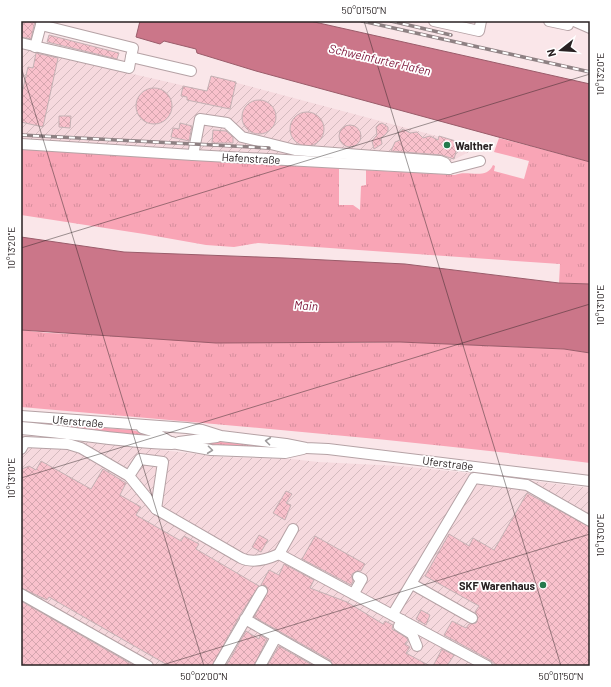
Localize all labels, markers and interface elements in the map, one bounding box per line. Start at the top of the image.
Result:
text: 50°01'50"N [342,4,386,16]
north arrow [541,30,581,70]
water label: Schweinfurter Hafen [328,40,432,78]
text: N [544,48,558,58]
text: 10°13'20"E [594,53,606,95]
place label: Walther [455,139,494,152]
marker: Walther [442,140,452,150]
street label: Hafenstraße [221,150,281,166]
text: 10°13'20"E [5,227,17,269]
text: 10°13'10"E [594,285,606,325]
water label: Main [294,297,318,313]
street label: Uferstraße [52,412,104,430]
one-way arrow [265,437,271,446]
one-way arrow [207,445,213,454]
street label: Uferstraße [422,453,474,473]
text: 10°13'10"E [5,458,17,498]
text: 10°13'00"E [594,514,606,556]
place label: SKF Warenhaus [459,579,535,592]
marker: SKF Warenhaus [538,580,548,590]
text: 50°02'00"N [180,670,228,682]
text: 50°01'50"N [539,670,583,682]

